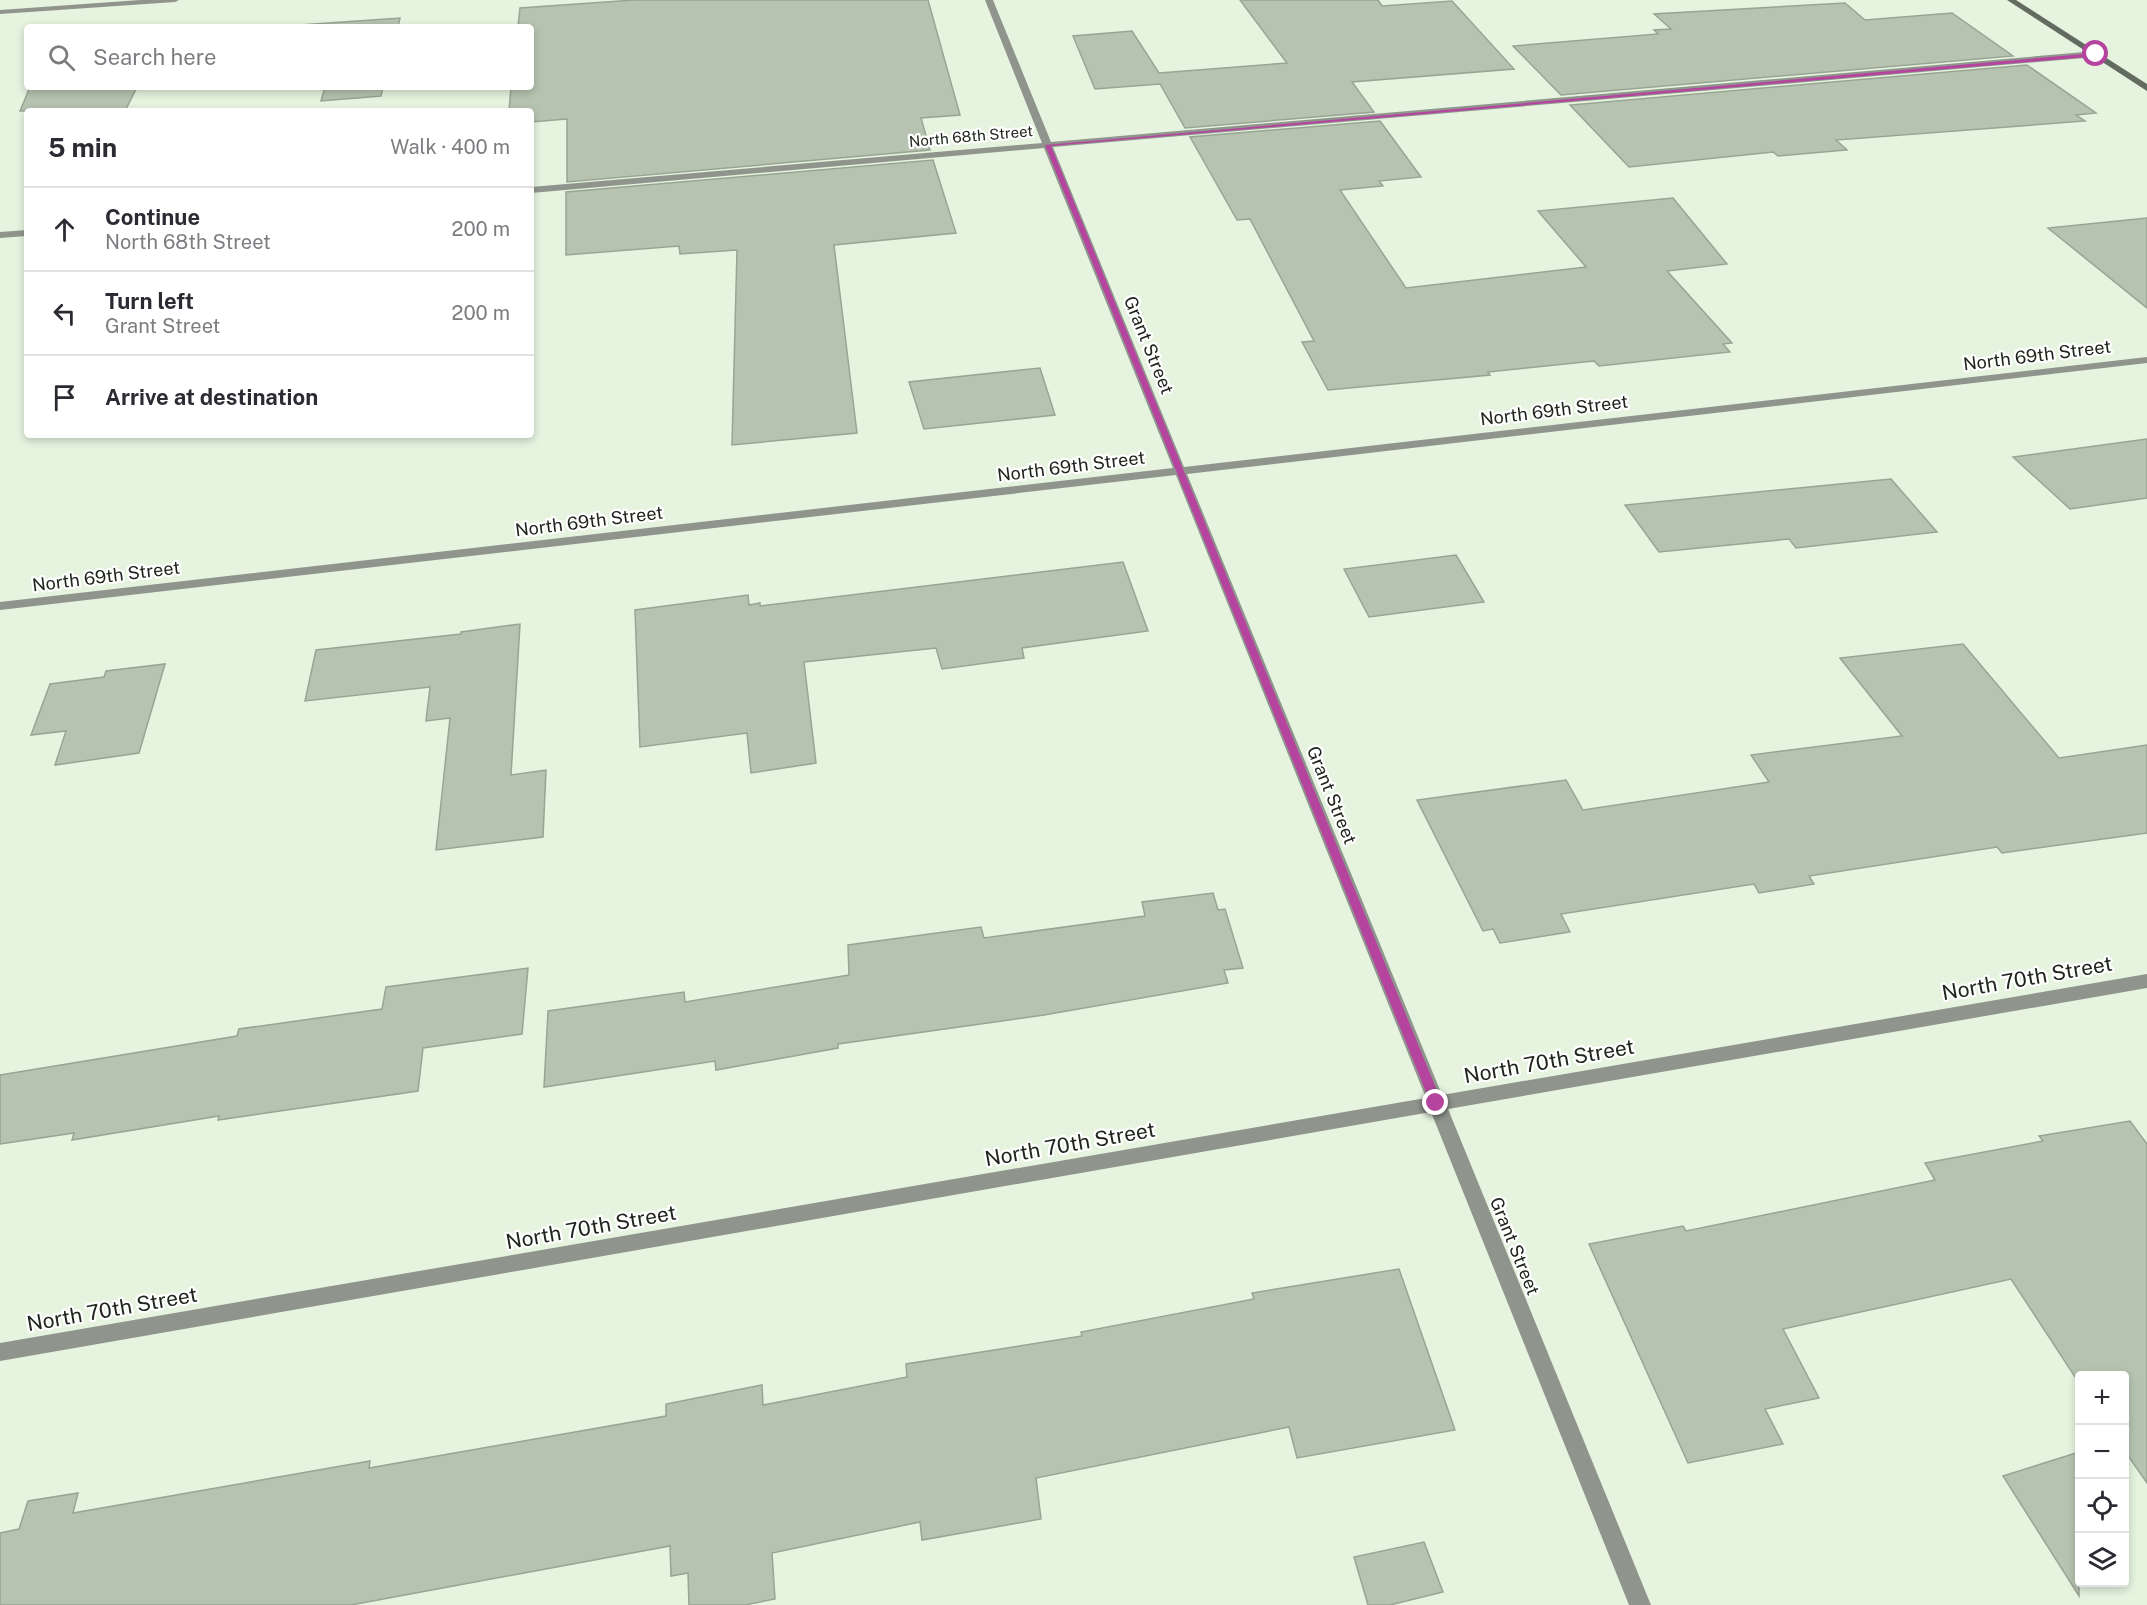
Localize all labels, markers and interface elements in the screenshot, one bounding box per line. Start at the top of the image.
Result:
search box [24,24,534,90]
route start [2082,40,2108,66]
icon: search [45,41,78,74]
text: Search here [93,44,217,70]
street label: North 68th Street [908,122,1034,150]
text: 5 min [48,132,117,163]
text: Walk · 400 m [390,135,510,159]
text: Continue [105,204,200,230]
icon: ahead [48,213,81,246]
text: 200 m [452,217,510,241]
text: North 68th Street [105,230,271,254]
text: Turn left [105,288,194,314]
street label: Grant Street [1120,293,1178,397]
icon: left [48,297,81,330]
text: 200 m [452,301,510,325]
text: Grant Street [105,314,220,338]
street label: North 69th Street [1962,336,2112,374]
icon: arrive [48,381,81,414]
text: Arrive at destination [105,384,318,410]
street label: North 69th Street [1479,391,1629,429]
street label: North 69th Street [996,447,1146,485]
street label: North 69th Street [514,502,664,540]
street label: North 69th Street [31,557,181,595]
street label: Grant Street [1303,743,1361,847]
street label: North 70th Street [1940,951,2114,1005]
street label: North 70th Street [1462,1034,1636,1088]
route end [1422,1089,1448,1115]
street label: North 70th Street [983,1117,1157,1171]
street label: Grant Street [1486,1194,1544,1298]
street label: North 70th Street [504,1200,678,1254]
street label: North 70th Street [25,1282,199,1336]
map controls [2075,1371,2129,1587]
button: + [2075,1371,2129,1425]
button: − [2075,1425,2129,1479]
button: locate [2075,1479,2129,1533]
button: layers [2075,1533,2129,1587]

